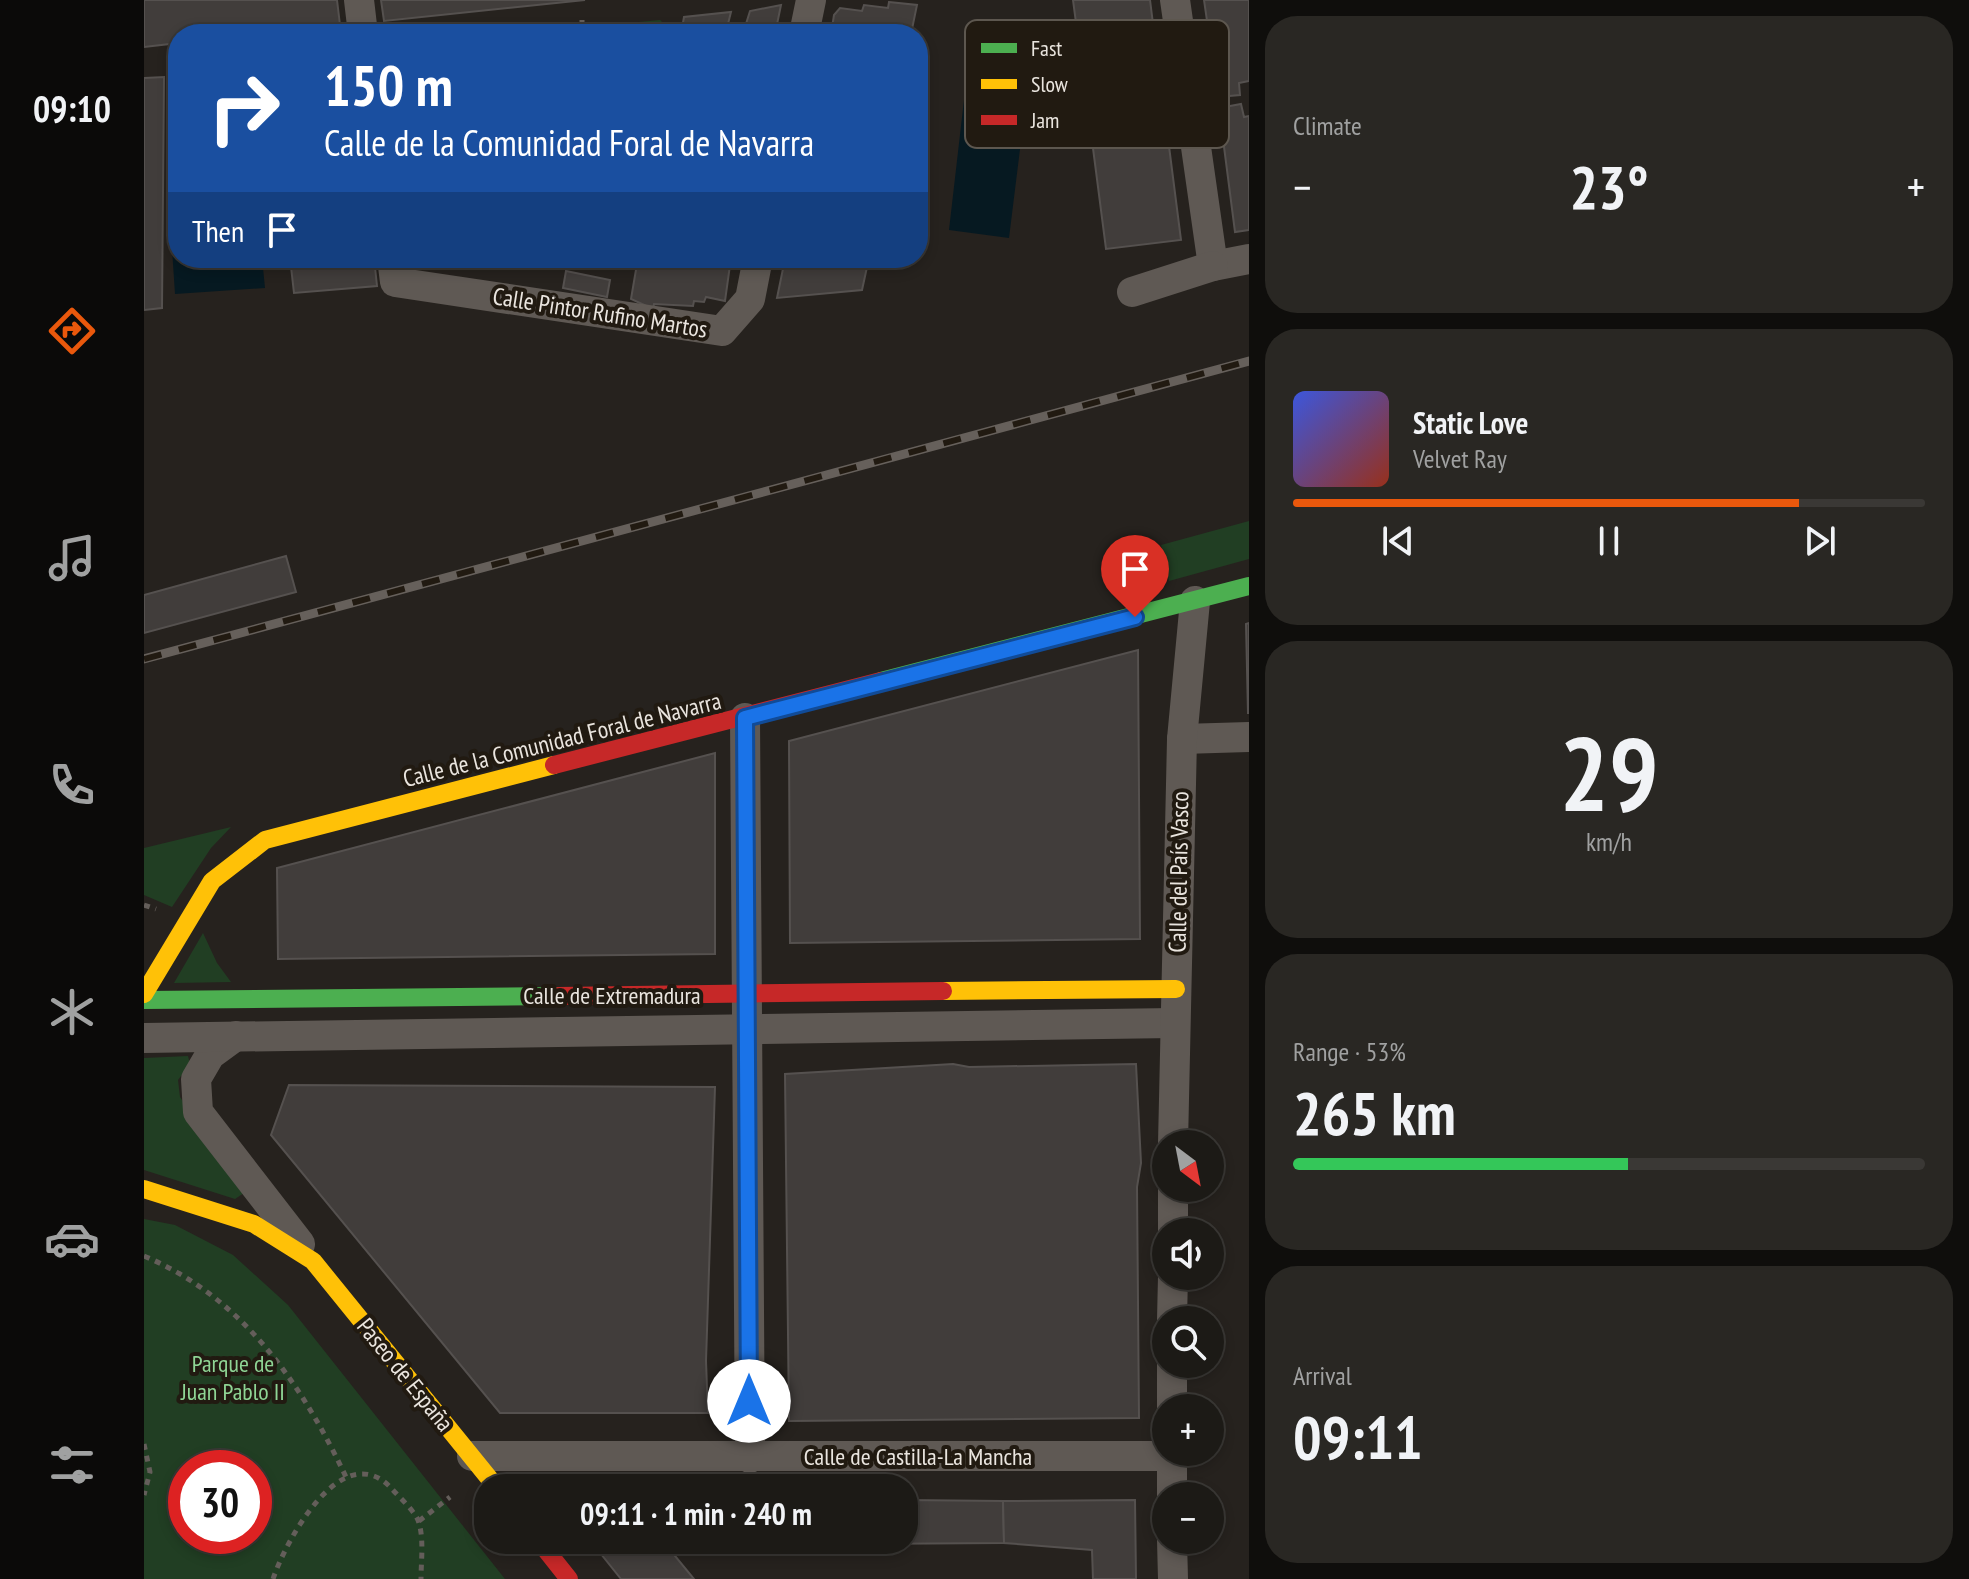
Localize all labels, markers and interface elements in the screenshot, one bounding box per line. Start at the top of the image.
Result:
legend [965,20,1229,148]
text: Fast [1031,34,1062,62]
text: 150 m [324,49,453,121]
icon: right [192,56,296,160]
text: Slow [1031,70,1068,98]
text: 09:10 [33,85,111,132]
text: Jam [1030,106,1059,134]
text: Climate [1293,109,1362,142]
text: Calle de la Comunidad Foral de Navarra [324,119,814,166]
text: 23° [1569,148,1649,226]
text: − [1293,158,1311,215]
text: + [1907,158,1925,215]
icon: arrive [260,208,304,252]
text: Then [192,211,244,250]
street label: Calle Pintor Rufino Martos [491,280,710,345]
icon: directions [44,303,100,359]
text: Static Love [1413,403,1528,442]
text: Velvet Ray [1413,442,1507,475]
icon: previous [1376,519,1420,563]
icon: pause [1587,519,1631,563]
icon: next [1798,519,1842,563]
icon: music [44,530,100,586]
pin [1101,535,1169,617]
icon: arrive [1113,547,1157,591]
street label: Calle de la Comunidad Foral de Navarra [400,685,724,794]
text: 29 [1559,705,1659,840]
icon: phone [44,757,100,813]
street label: Calle del País Vasco [1162,791,1195,953]
text: km/h [1586,825,1632,858]
street label: Calle de Extremadura [523,980,701,1011]
icon: climate [44,984,100,1040]
text: Range · 53% [1293,1035,1406,1068]
text: 265 km [1293,1074,1456,1152]
north arrow [1152,1130,1224,1202]
map controls [1152,1130,1224,1554]
icon: car [44,1211,100,1267]
button: sound [1152,1218,1224,1290]
button: search [1152,1306,1224,1378]
street label: Paseo de España [350,1312,461,1438]
park label: Parque de Juan Pablo II [180,1348,285,1407]
position arrow [707,1359,791,1443]
text: Arrival [1293,1359,1352,1392]
button: + [1152,1394,1224,1466]
text: 09:11 [1293,1398,1423,1476]
icon: filters [44,1437,100,1493]
street label: Calle de Castilla-La Mancha [804,1441,1032,1472]
speed limit sign: 30 [168,1450,272,1554]
button: − [1152,1482,1224,1554]
text: 09:11 · 1 min · 240 m [580,1494,812,1533]

